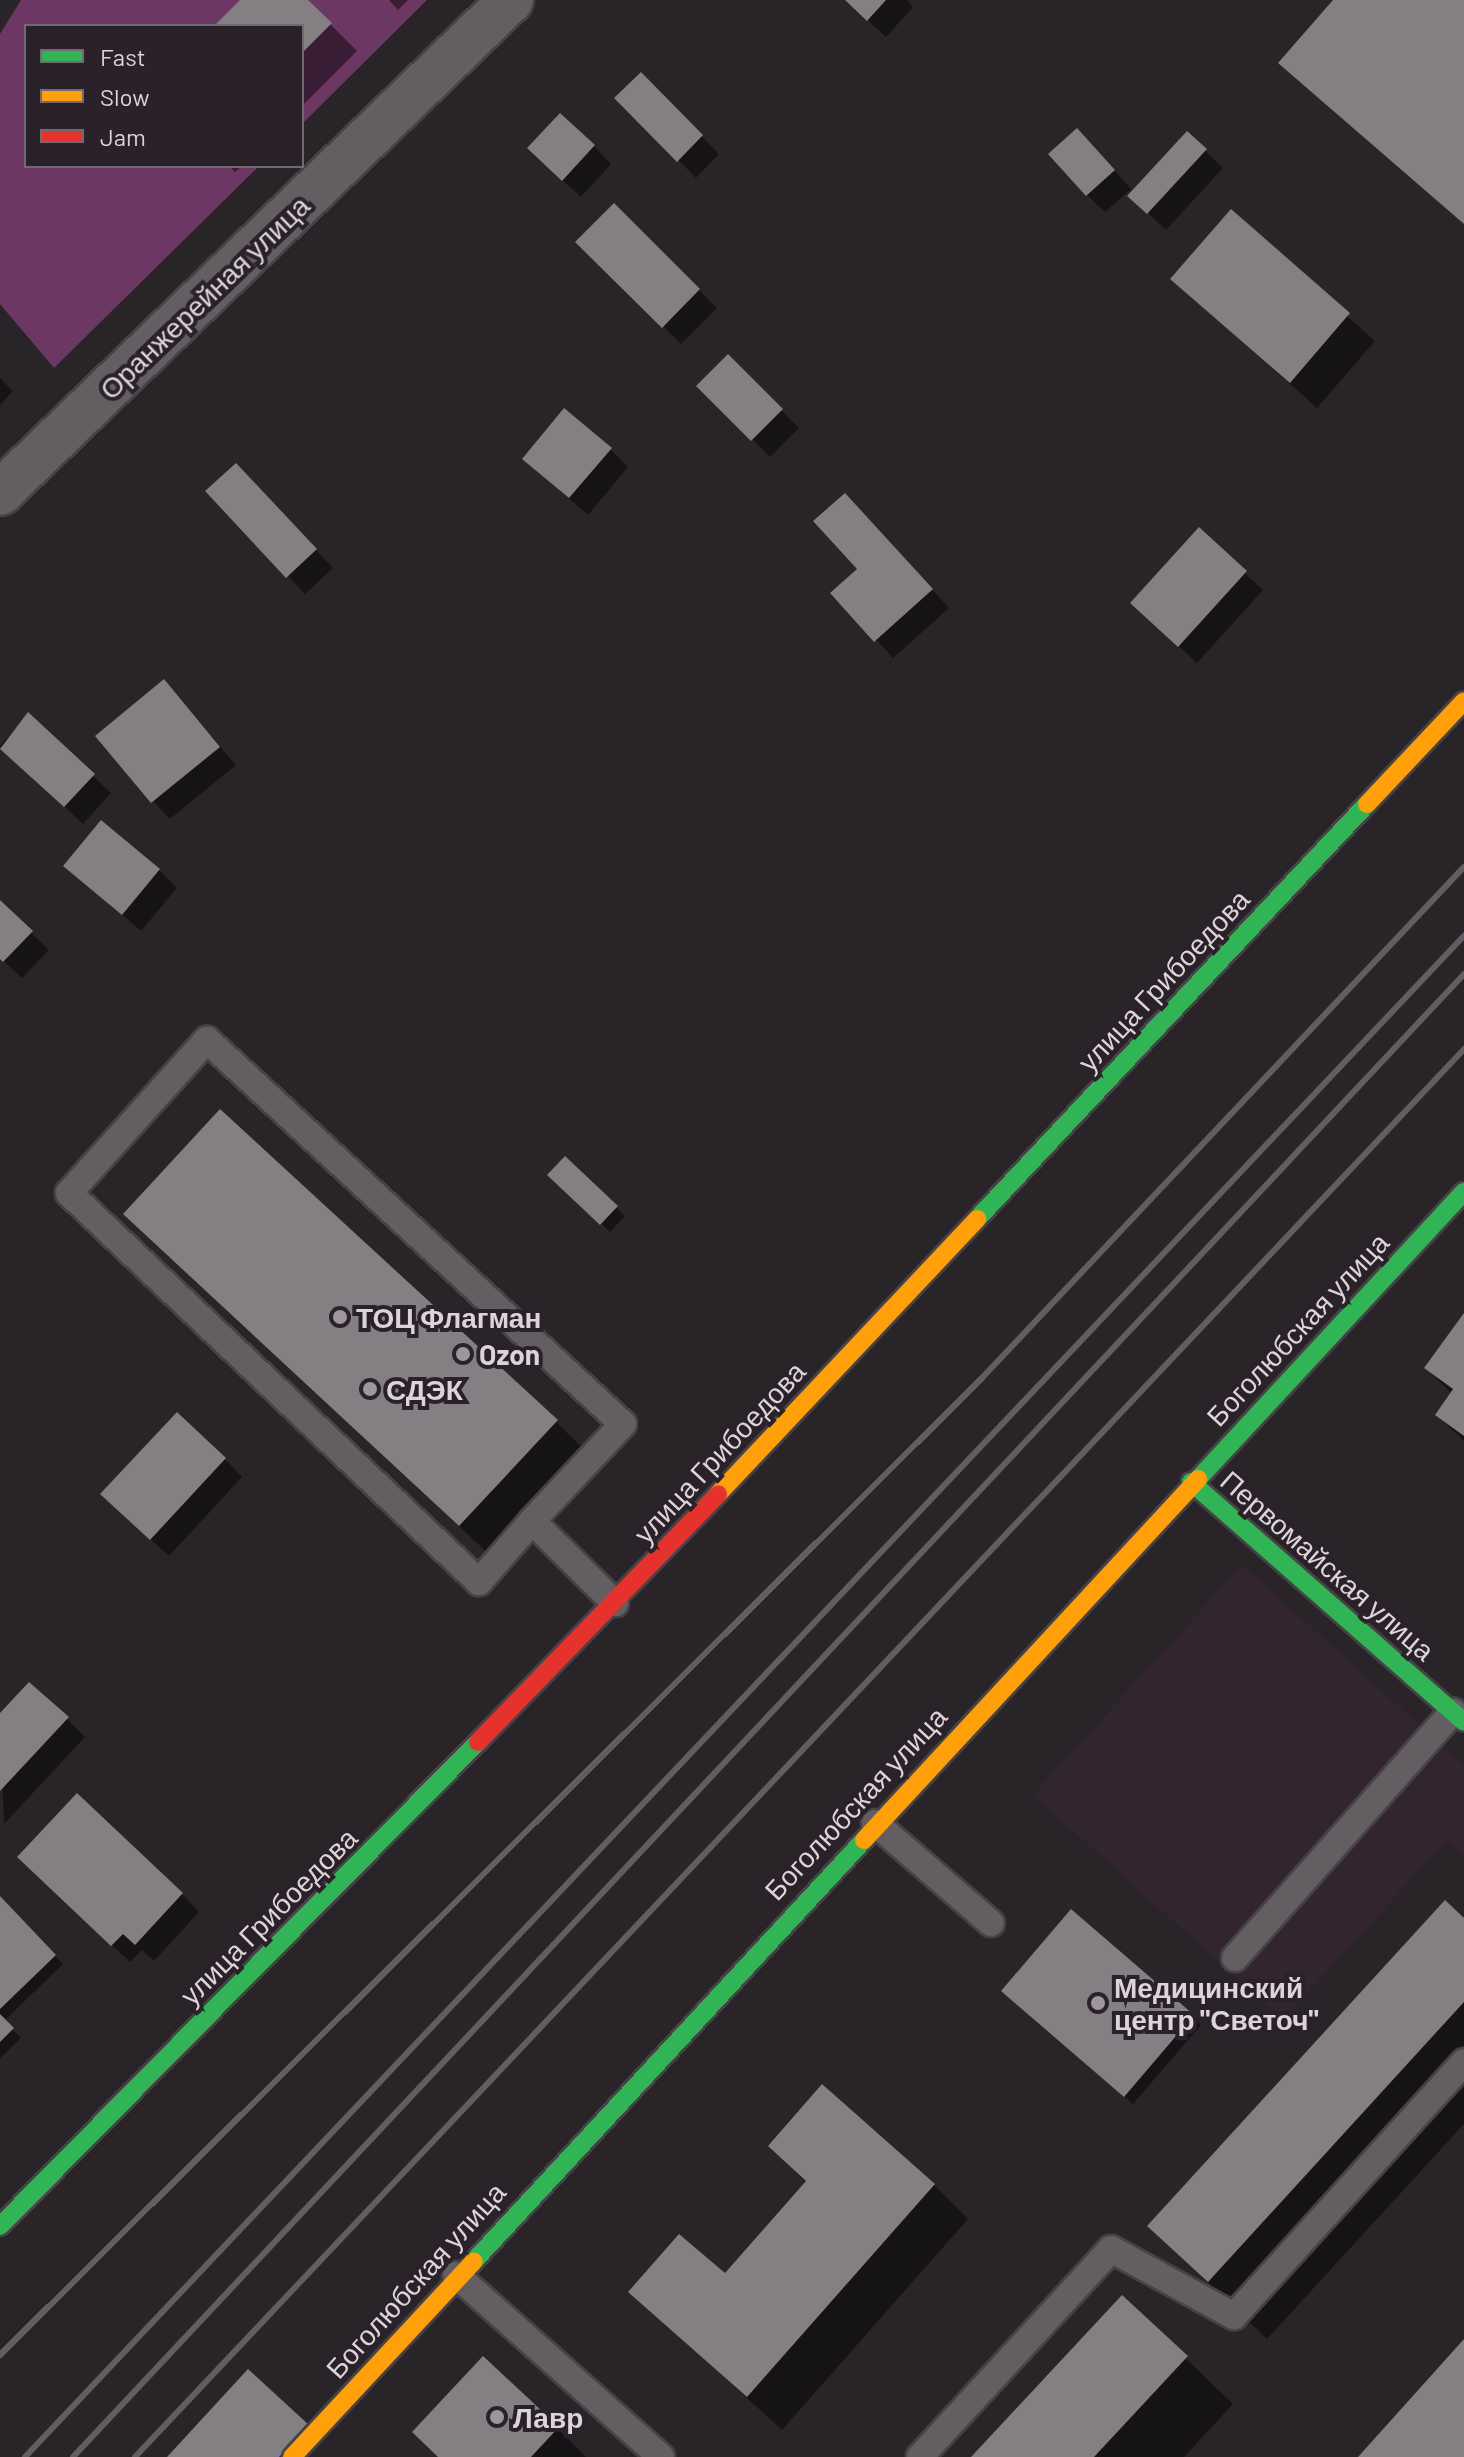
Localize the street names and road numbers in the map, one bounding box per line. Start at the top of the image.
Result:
street label: Оранжерейная улица [92,188,316,406]
street label: улица Грибоедова [1070,882,1256,1078]
street label: Боголюбская улица [1199,1225,1395,1433]
street label: улица Грибоедова [626,1354,812,1550]
street label: Первомайская улица [1214,1463,1442,1667]
street label: Боголюбская улица [757,1699,953,1907]
street label: улица Грибоедова [173,1821,363,2011]
street label: Боголюбская улица [318,2175,512,2385]

